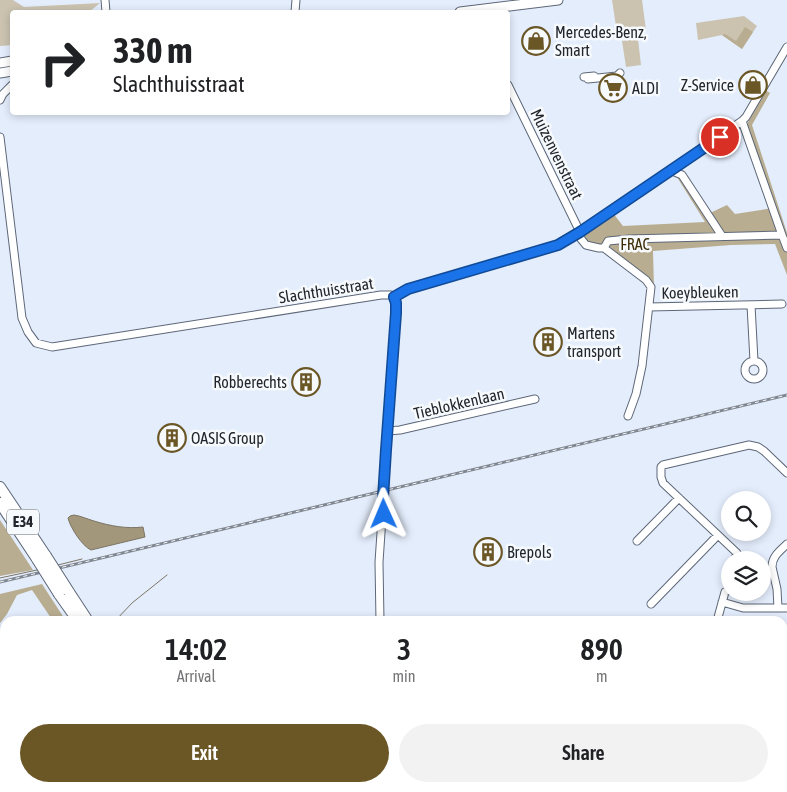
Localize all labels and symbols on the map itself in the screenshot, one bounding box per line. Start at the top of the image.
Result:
place label: Mercedes-Benz, Smart [555,23,647,59]
shop icon: Mercedes-Benz, Smart [521,26,551,56]
shop icon: Z-Service [738,70,768,100]
supermarket icon: ALDI [598,73,628,103]
place label: Z-Service [681,76,734,94]
place label: ALDI [632,79,659,97]
street label: Muizenvenstraat [527,106,587,202]
pin [699,116,741,158]
park label: FRAC [620,235,650,253]
street label: Slachthuisstraat [277,274,375,306]
street label: Koeybleuken [661,282,739,303]
place label: Martens transport [567,324,622,361]
building icon: Martens transport [533,327,563,357]
building icon: Robberechts [291,367,321,397]
place label: Robberechts [213,373,287,391]
street label: Tieblokkenlaan [412,384,506,422]
building icon: OASIS Group [157,423,187,453]
place label: OASIS Group [191,429,264,448]
position arrow [357,487,409,539]
road number: E34 [7,510,39,534]
building icon: Brepols [473,537,503,567]
place label: Brepols [507,543,552,562]

